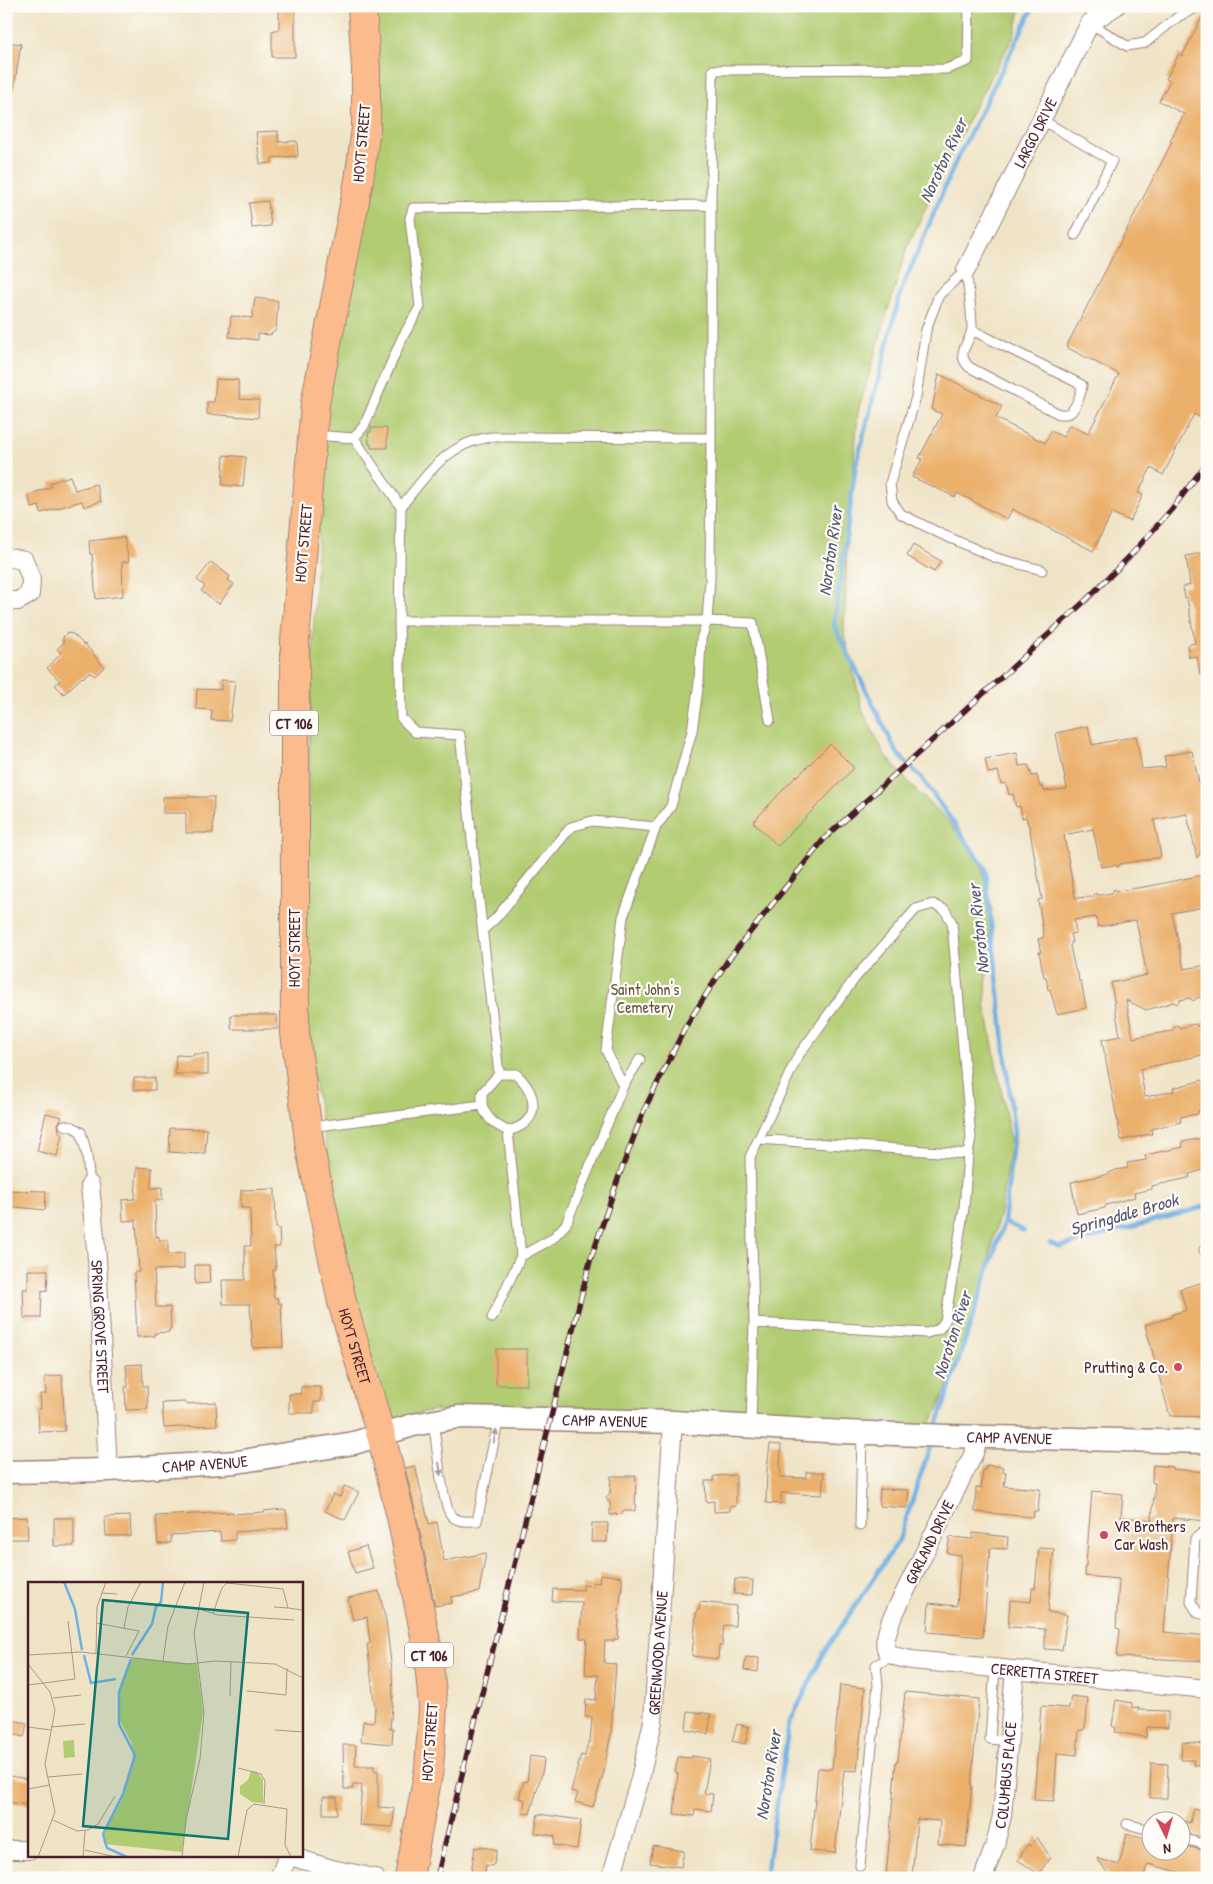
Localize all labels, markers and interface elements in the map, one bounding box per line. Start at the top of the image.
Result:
street label: LARGO DRIVE [1008,93,1062,171]
street label: HOYT STREET [347,103,375,183]
water label: Noroton River [913,112,974,206]
street label: HOYT STREET [289,503,317,583]
water label: Noroton River [811,503,849,597]
road number: CT 106 [270,710,318,736]
water label: Noroton River [961,881,995,975]
street label: HOYT STREET [283,908,305,987]
park label: Saint John's Cemetery [611,978,679,1018]
water label: Springdale Brook [1067,1186,1182,1241]
street label: SPRING GROVE STREET [86,1259,115,1394]
water label: Noroton River [926,1286,978,1382]
street label: HOYT STREET [333,1305,377,1387]
place label: Prutting & Co. [1084,1356,1168,1378]
marker: Prutting & Co. [1172,1361,1184,1373]
street label: CAMP AVENUE [562,1408,648,1432]
street label: CAMP AVENUE [966,1425,1053,1449]
one-way arrow [491,1428,499,1443]
street label: CAMP AVENUE [161,1449,249,1478]
one-way arrow [436,1462,444,1478]
street label: GARLAND DRIVE [899,1496,959,1588]
place label: VR Brothers Car Wash [1114,1515,1186,1555]
marker: VR Brothers Car Wash [1098,1529,1110,1541]
inset map [28,1582,302,1856]
street label: GREENWOOD AVENUE [642,1590,673,1716]
road number: CT 106 [405,1642,453,1668]
street label: CERRETTA STREET [990,1657,1100,1689]
street label: HOYT STREET [415,1702,443,1782]
street label: COLUMBUS PLACE [988,1721,1021,1831]
water label: Noroton River [749,1726,788,1822]
north arrow [1140,1812,1190,1862]
text: N [1162,1840,1172,1859]

